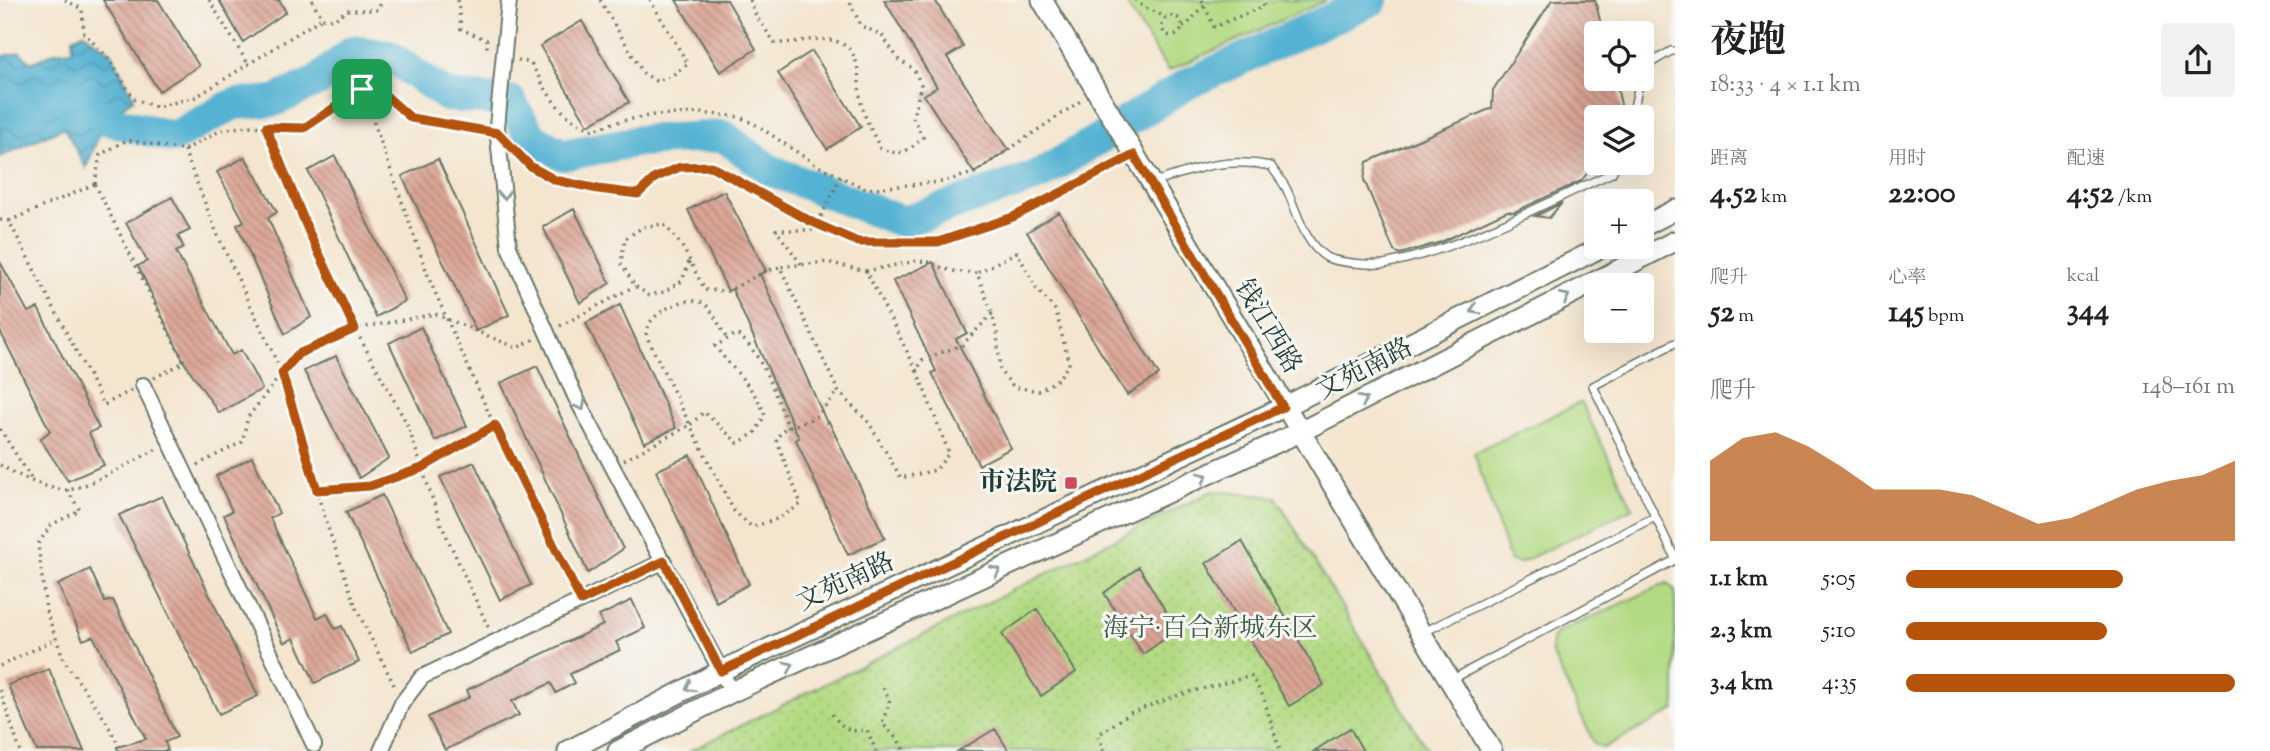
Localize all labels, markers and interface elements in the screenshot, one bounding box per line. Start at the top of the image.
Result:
text: 夜跑 [1710,16,1786,70]
map controls [1584,21,1654,343]
button: locate [1584,21,1654,91]
button: share [2161,23,2235,97]
pin [332,59,392,119]
text: 18:33 · 4 × 1.1 km [1710,69,1861,102]
icon: arrive [343,70,381,108]
button: layers [1584,105,1654,175]
text: 距离 [1710,146,1748,173]
text: 用时 [1888,146,1926,173]
text: 配速 [2067,146,2105,173]
text: 4.52 [1710,173,1757,216]
text: 22:00 [1888,173,1956,216]
text: 4:52 [2067,173,2114,216]
text: km [1757,184,1787,211]
text: /km [2114,184,2152,211]
one-way arrow [496,189,511,200]
button: + [1584,189,1654,259]
text: kcal [2067,263,2099,290]
text: 爬升 [1710,265,1748,292]
text: 心率 [1888,265,1926,292]
street label: 钱江西路 [1224,273,1310,381]
button: − [1584,273,1654,343]
text: 344 [2067,290,2109,333]
one-way arrow [1558,291,1571,305]
text: 52 [1710,292,1734,335]
text: 145 [1888,292,1924,335]
one-way arrow [1470,302,1483,316]
text: m [1734,303,1754,330]
text: bpm [1924,303,1964,330]
street label: 文苑南路 [1310,330,1420,410]
text: 148–161 m [2142,371,2235,404]
text: 爬升 [1710,375,1756,408]
one-way arrow [1356,395,1368,409]
one-way arrow [573,399,586,411]
place label: 市法院 [979,465,1057,502]
one-way arrow [1196,471,1208,485]
marker: 市法院 [1063,475,1079,491]
street label: 文苑南路 [791,544,901,622]
text: 1.1 km [1710,563,1768,596]
text: 5:05 [1822,563,1856,596]
one-way arrow [989,565,1001,579]
park label: 海宁·百合新城东区 [1103,611,1317,648]
text: 2.3 km [1710,615,1772,648]
text: 5:10 [1822,615,1856,648]
one-way arrow [782,660,794,674]
text: 3.4 km [1710,667,1773,700]
text: 4:35 [1822,667,1857,700]
one-way arrow [685,679,697,692]

